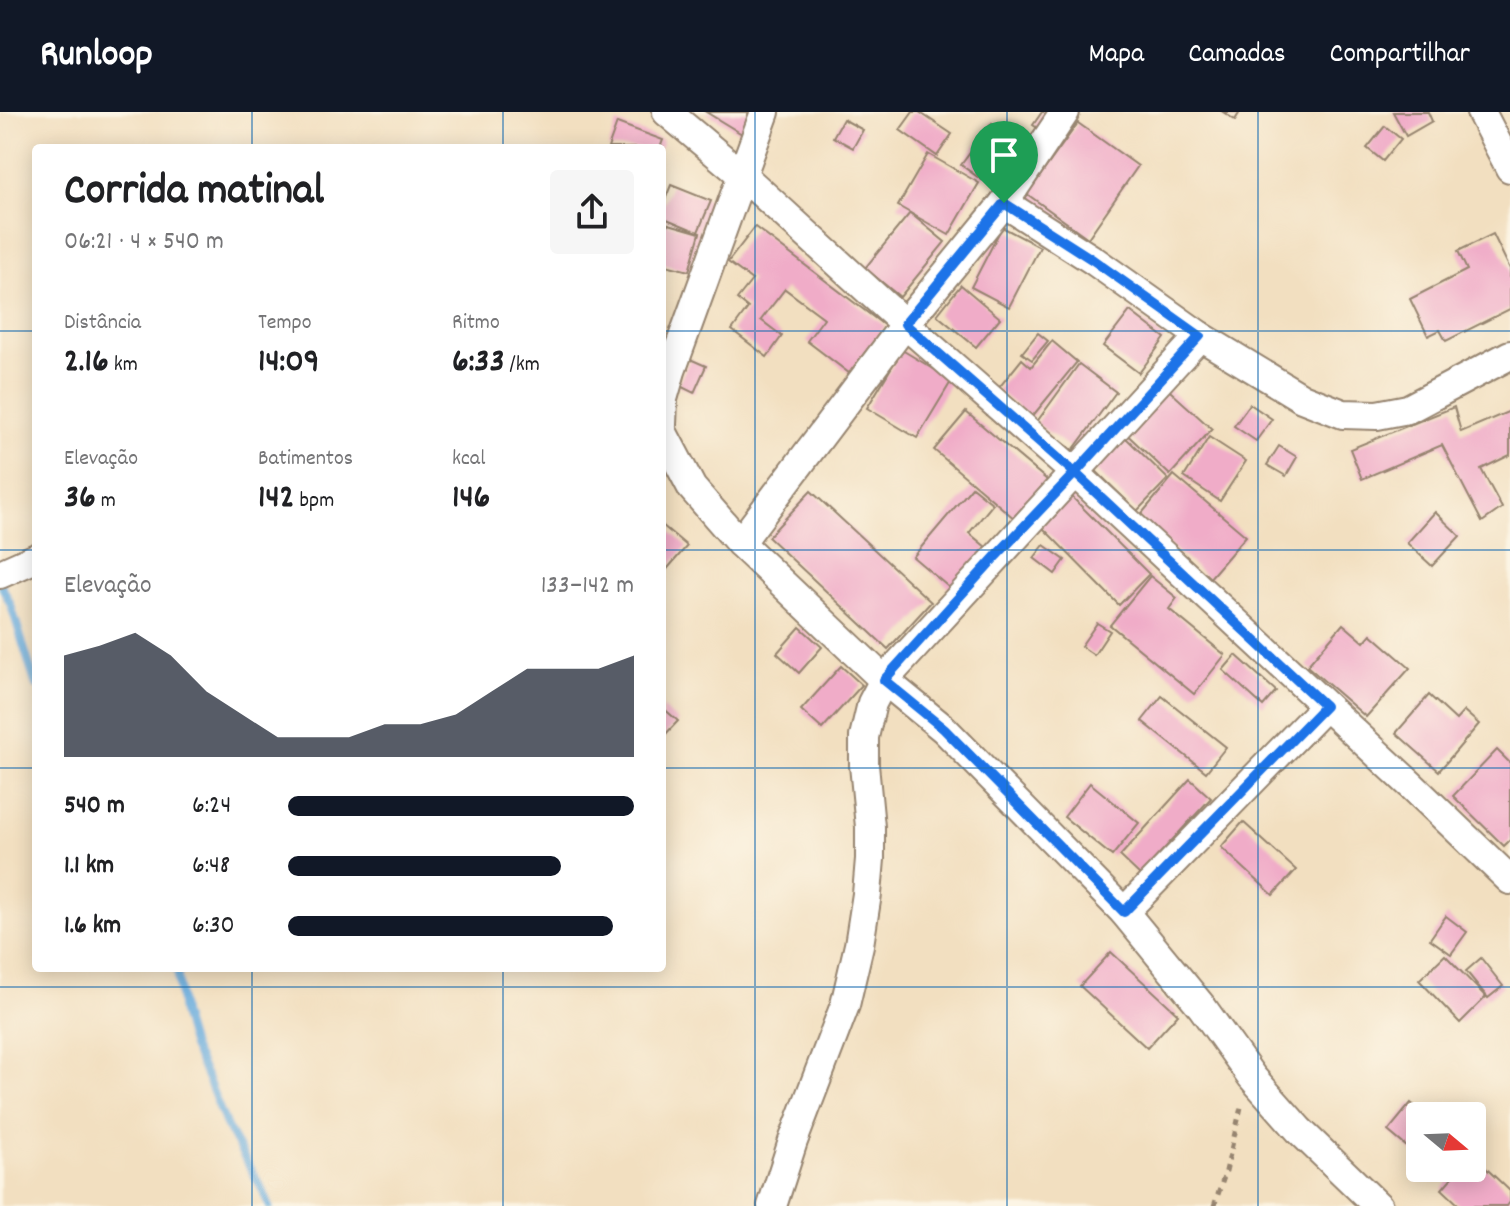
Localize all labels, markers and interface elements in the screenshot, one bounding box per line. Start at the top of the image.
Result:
text: Runloop [40,29,153,84]
text: Mapa [1089,36,1144,76]
text: Camadas [1188,36,1286,76]
text: Compartilhar [1330,36,1470,76]
pin [970,121,1038,203]
icon: arrive [982,133,1026,177]
text: Corrida matinal [64,162,324,225]
button: share [550,170,634,254]
text: 06:21 · 4 × 540 m [64,224,224,261]
text: Distância [64,308,141,339]
text: Tempo [258,308,312,339]
text: Ritmo [452,308,500,339]
text: 2.16 [64,339,109,388]
text: 14:09 [258,339,319,388]
text: 6:33 [452,339,505,388]
text: km [109,350,138,381]
text: /km [505,350,540,381]
text: Elevação [64,444,138,475]
text: Batimentos [258,444,353,475]
text: kcal [452,444,485,475]
text: 36 [64,475,96,524]
text: 142 [258,475,294,524]
text: 146 [452,475,490,524]
text: m [96,486,116,517]
text: bpm [294,486,334,517]
text: Elevação [64,568,151,605]
text: 133–142 m [541,568,634,605]
text: 540 m [64,788,125,825]
text: 6:24 [192,788,231,825]
text: 1.1 km [64,848,114,885]
text: 6:48 [192,848,230,885]
text: 1.6 km [64,908,121,945]
text: 6:30 [192,908,235,945]
north arrow [1406,1102,1486,1182]
map controls [1406,1102,1486,1182]

